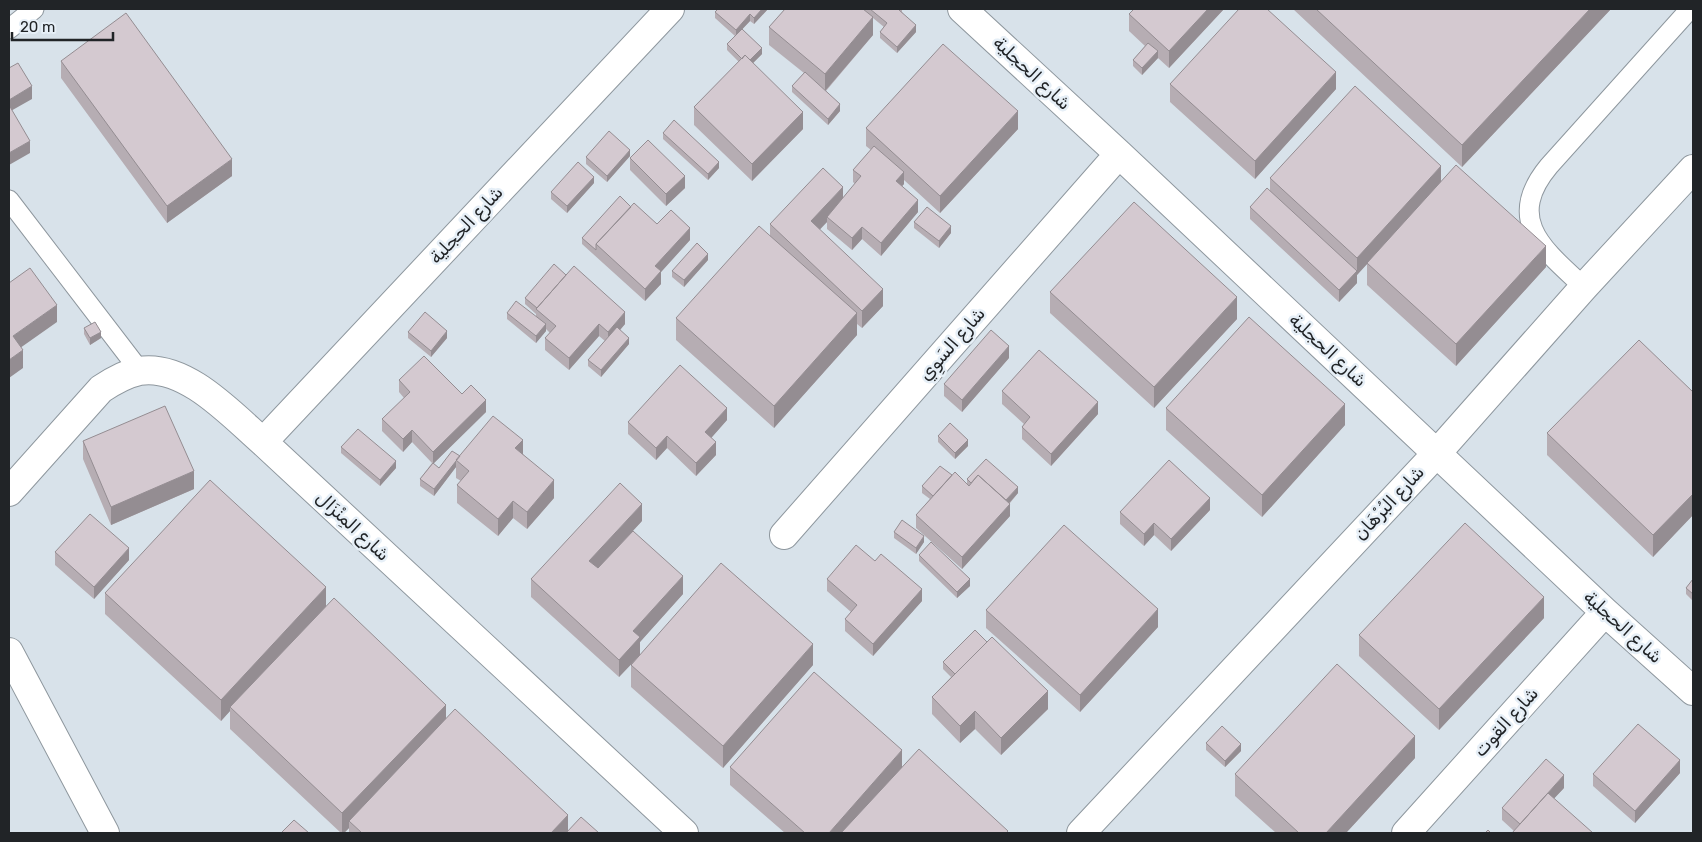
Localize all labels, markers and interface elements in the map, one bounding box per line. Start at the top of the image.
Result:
scale bar [12,10,114,42]
text: 20 m [20,18,55,36]
street label: شارع الحجلية [988,31,1075,115]
street label: شارع الحجلية [424,182,508,269]
street label: شارع السَوِي [914,303,992,387]
street label: شارع الحجلية [1284,308,1371,392]
street label: شارع البُرْهَان [1349,461,1430,545]
street label: شارع المِنْزَال [311,486,394,566]
street label: شارع الحجلية [1578,586,1667,669]
street label: شارع القوت [1469,683,1544,762]

